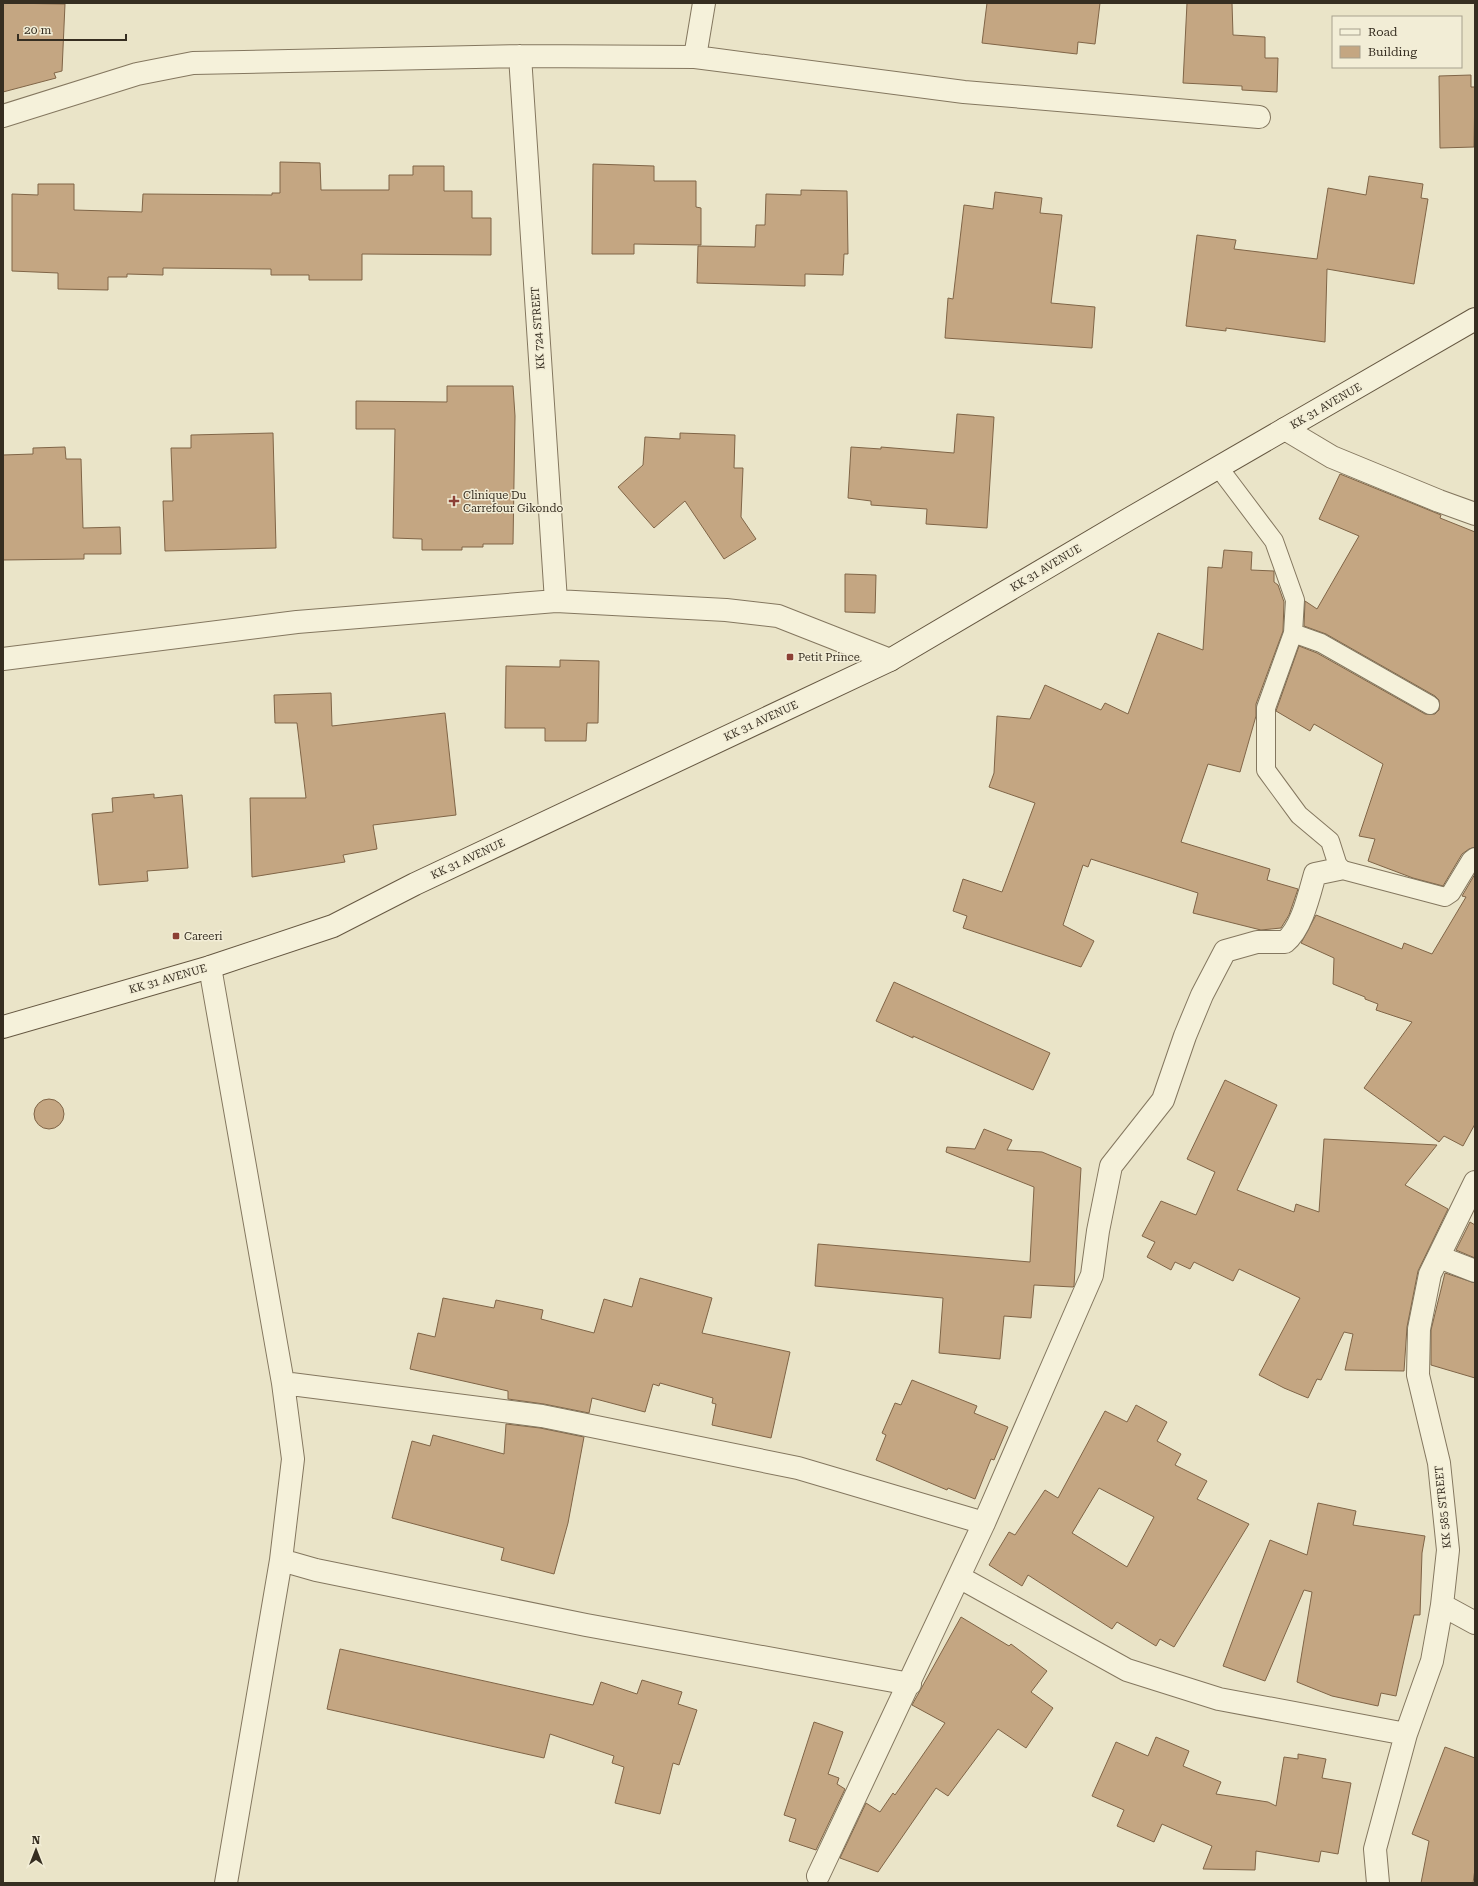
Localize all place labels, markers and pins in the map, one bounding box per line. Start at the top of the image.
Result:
place label: Clinique Du Carrefour Gikondo [463,489,563,515]
marker: Clinique Du Carrefour Gikondo [448,495,460,507]
place label: Petit Prince [798,651,860,664]
marker: Petit Prince [785,652,795,662]
place label: Careeri [184,930,223,943]
marker: Careeri [171,931,181,941]

